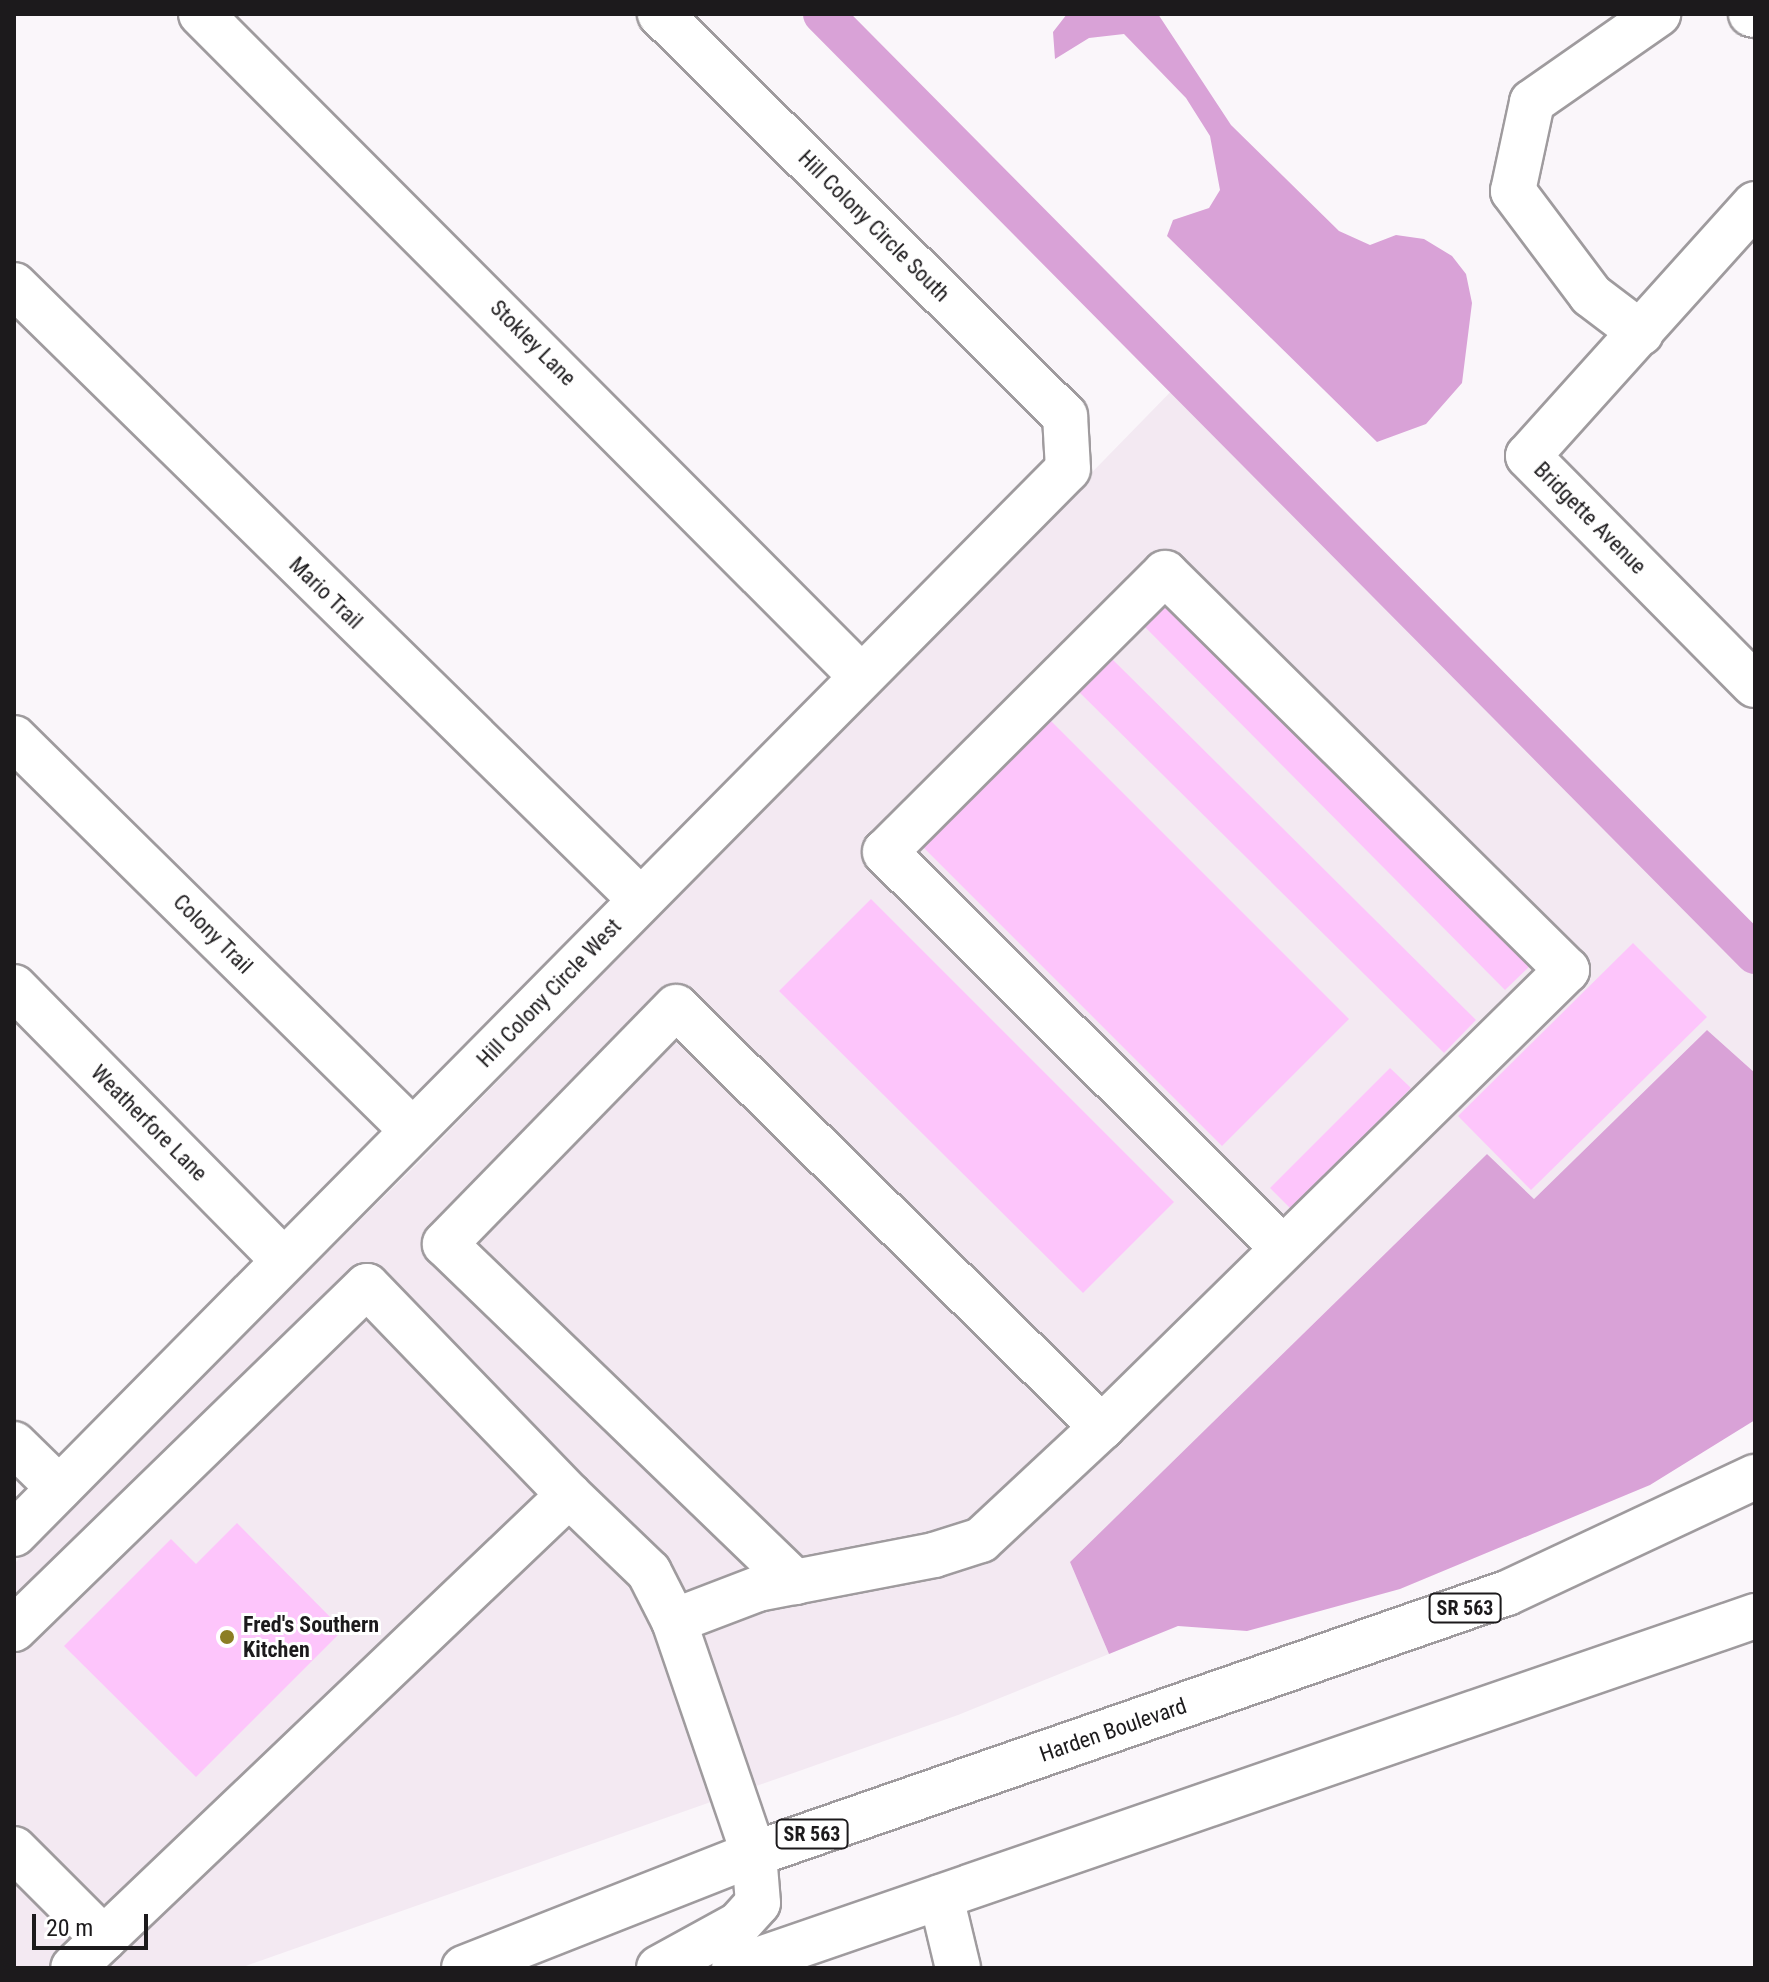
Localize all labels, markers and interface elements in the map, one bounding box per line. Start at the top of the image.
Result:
street label: Hill Colony Circle South [793,145,955,307]
street label: Stokley Lane [485,295,581,391]
street label: Bridgette Avenue [1528,456,1652,580]
street label: Mario Trail [284,551,368,635]
street label: Colony Trail [168,889,258,979]
street label: Hill Colony Circle West [471,913,627,1073]
street label: Weatherfore Lane [85,1059,213,1187]
road number: SR 563 [1427,1592,1503,1624]
place label: Fred's Southern Kitchen [243,1611,379,1662]
marker: Fred's Southern Kitchen [218,1628,236,1646]
street label: Harden Boulevard [1036,1692,1190,1768]
road number: SR 563 [774,1818,850,1850]
scale bar [36,1898,152,1948]
text: 20 m [46,1914,93,1942]

